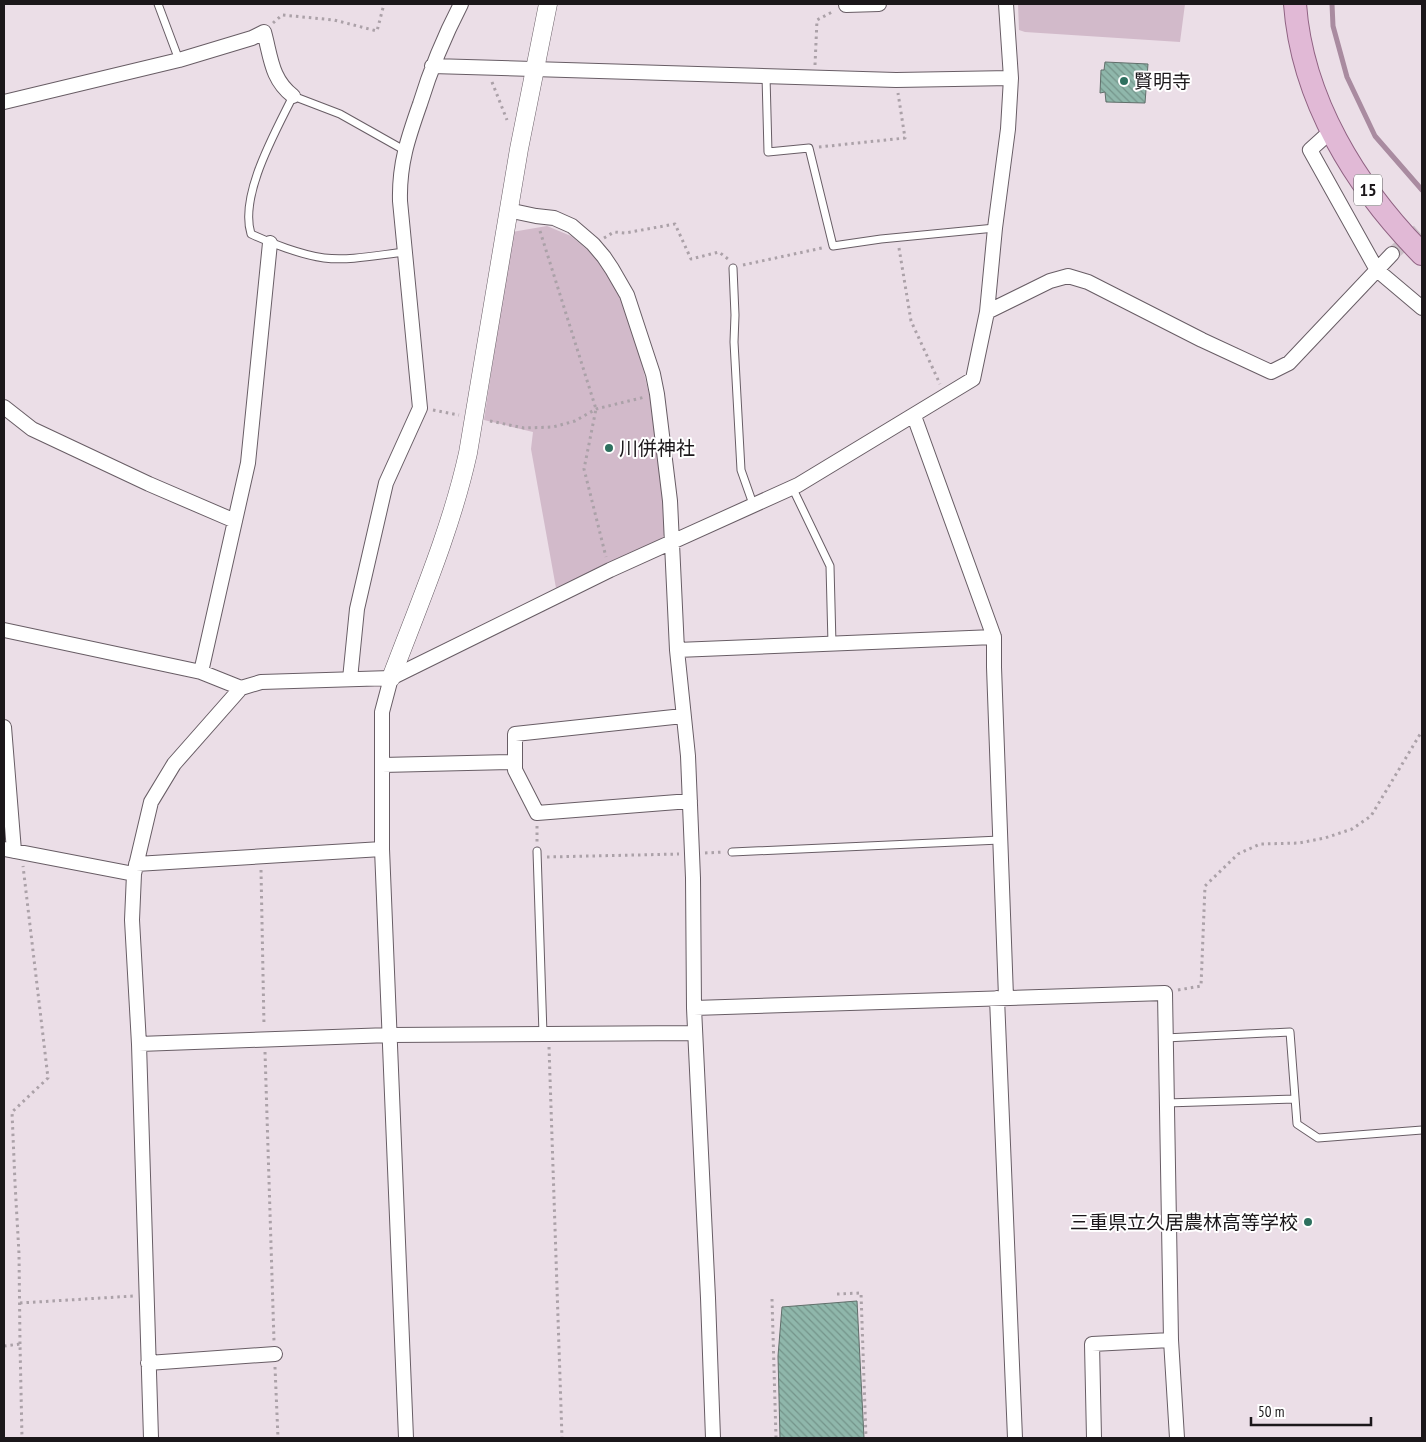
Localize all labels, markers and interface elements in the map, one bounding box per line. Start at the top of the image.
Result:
place label: 賢明寺 [1134,69,1191,93]
marker: 賢明寺 [1118,75,1130,87]
road number: 15 [1354,174,1382,206]
place label: 川併神社 [619,436,695,460]
marker: 川併神社 [603,442,615,454]
place label: 三重県立久居農林高等学校 [1070,1210,1298,1234]
marker: 三重県立久居農林高等学校 [1302,1216,1314,1228]
scale bar [1251,1394,1371,1426]
text: 50 m [1258,1402,1284,1421]

